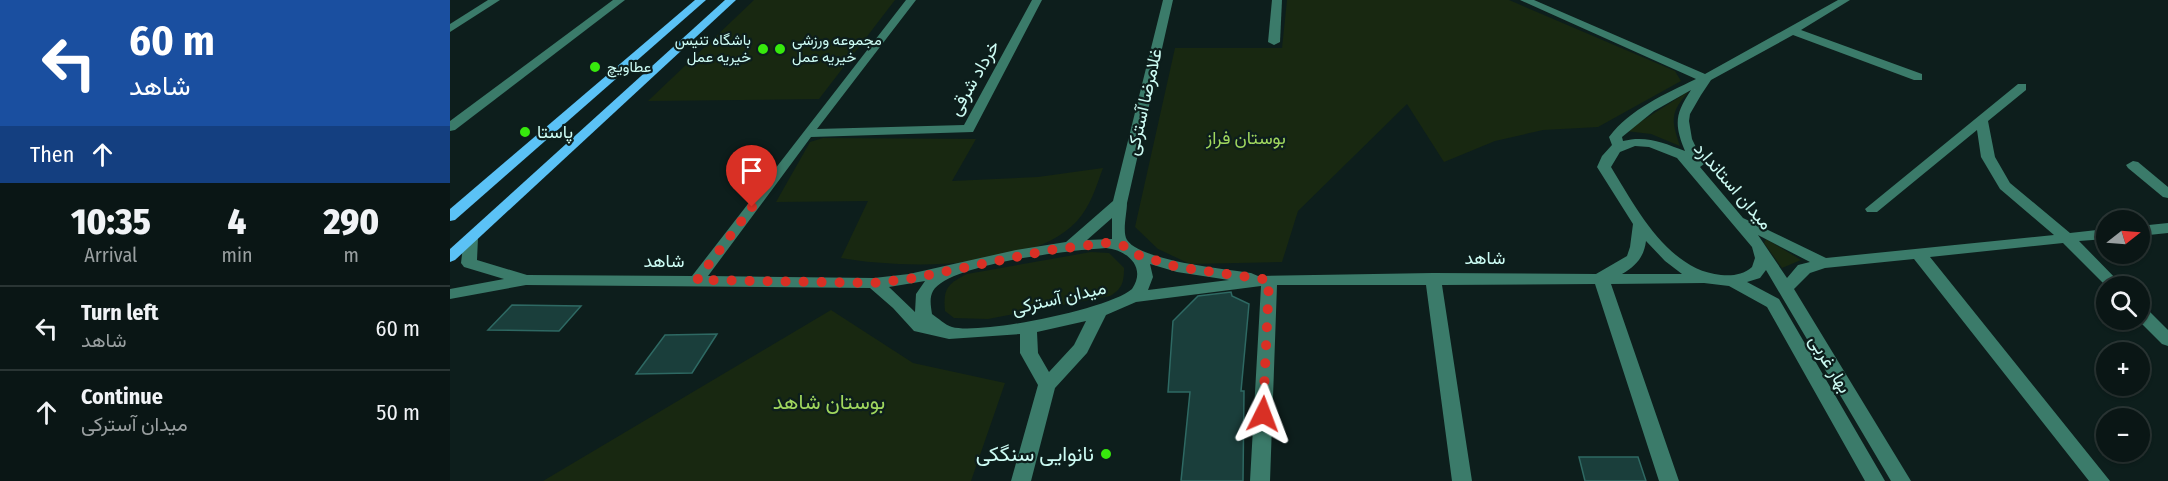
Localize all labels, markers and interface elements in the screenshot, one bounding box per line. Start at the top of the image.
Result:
text: 60 m [129,16,215,66]
icon: left [30,24,108,102]
place label: باشگاه تنیس خیریه عمل [675,31,751,66]
place label: مجموعه ورزشی خیریه عمل [792,31,882,66]
street label: خرداد شرقی [944,37,1004,119]
marker: باشگاه تنیس خیریه عمل [756,42,770,56]
marker: مجموعه ورزشی خیریه عمل [773,42,787,56]
street label: غلامرضا آسترکی [1121,46,1167,158]
place label: عطاویچ [607,58,652,78]
marker: عطاویچ [588,60,602,74]
text: شاهد [129,70,190,102]
place label: پاستا [537,121,573,144]
marker: پاستا [518,125,532,139]
park label: بوستان فراز [1205,127,1286,149]
icon: ahead [86,138,119,171]
street label: میدان استاندارد [1689,138,1777,234]
text: Then [30,141,74,168]
pin [726,145,777,207]
icon: arrive [735,154,768,187]
text: 10:35 [71,200,151,244]
text: 4 [228,200,246,244]
text: 290 [323,200,379,244]
north arrow [2096,210,2150,264]
map controls [2096,210,2150,462]
text: Arrival [84,243,137,267]
text: min [222,243,253,267]
text: m [344,243,359,267]
street label: شاهد [1465,247,1505,269]
street label: شاهد [644,250,684,272]
street label: میدان آسترکی [1010,276,1108,320]
button: search [2096,276,2150,330]
text: Turn left [81,299,159,326]
icon: left [30,312,63,345]
text: 60 m [376,315,420,342]
text: شاهد [81,328,127,352]
street label: بهار غربی [1804,331,1856,397]
button: + [2096,342,2150,396]
position arrow [1231,382,1295,446]
text: Continue [81,383,163,410]
park label: بوستان شاهد [773,389,885,415]
icon: ahead [30,396,63,429]
text: 50 m [376,399,420,426]
button: − [2096,408,2150,462]
text: میدان آسترکی [81,412,188,436]
place label: نانوایی سنگکی [976,441,1094,467]
marker: نانوایی سنگکی [1099,447,1113,461]

